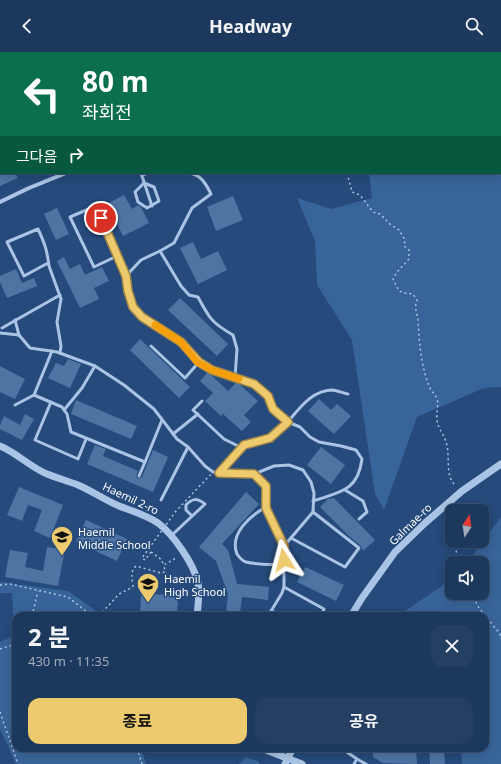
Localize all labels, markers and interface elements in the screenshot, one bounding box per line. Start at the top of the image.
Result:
text: Headway [209,14,292,38]
icon: back [16,15,38,37]
icon: search [463,15,485,37]
text: 80 m [82,62,149,100]
icon: left [16,68,68,120]
text: 좌회전 [82,100,132,124]
icon: right [65,144,87,166]
text: 그다음 [16,146,57,166]
pin [84,201,118,235]
icon: arrive [90,207,112,229]
street label: Haemil 2-ro [101,478,162,518]
street label: Galmae-ro [385,500,435,548]
north arrow [445,504,489,548]
map controls [445,504,489,600]
school or university icon: Haemil Middle School [49,524,75,557]
place label: Haemil Middle School [78,524,151,552]
position arrow [263,539,305,581]
button: sound [445,556,489,600]
school or university icon: Haemil High School [135,571,161,604]
place label: Haemil High School [164,571,226,599]
text: 2 분 [28,620,70,653]
button: close [431,625,473,667]
text: 430 m · 11:35 [28,652,109,670]
button: 종료 [28,698,247,744]
button: 공유 [255,698,473,744]

